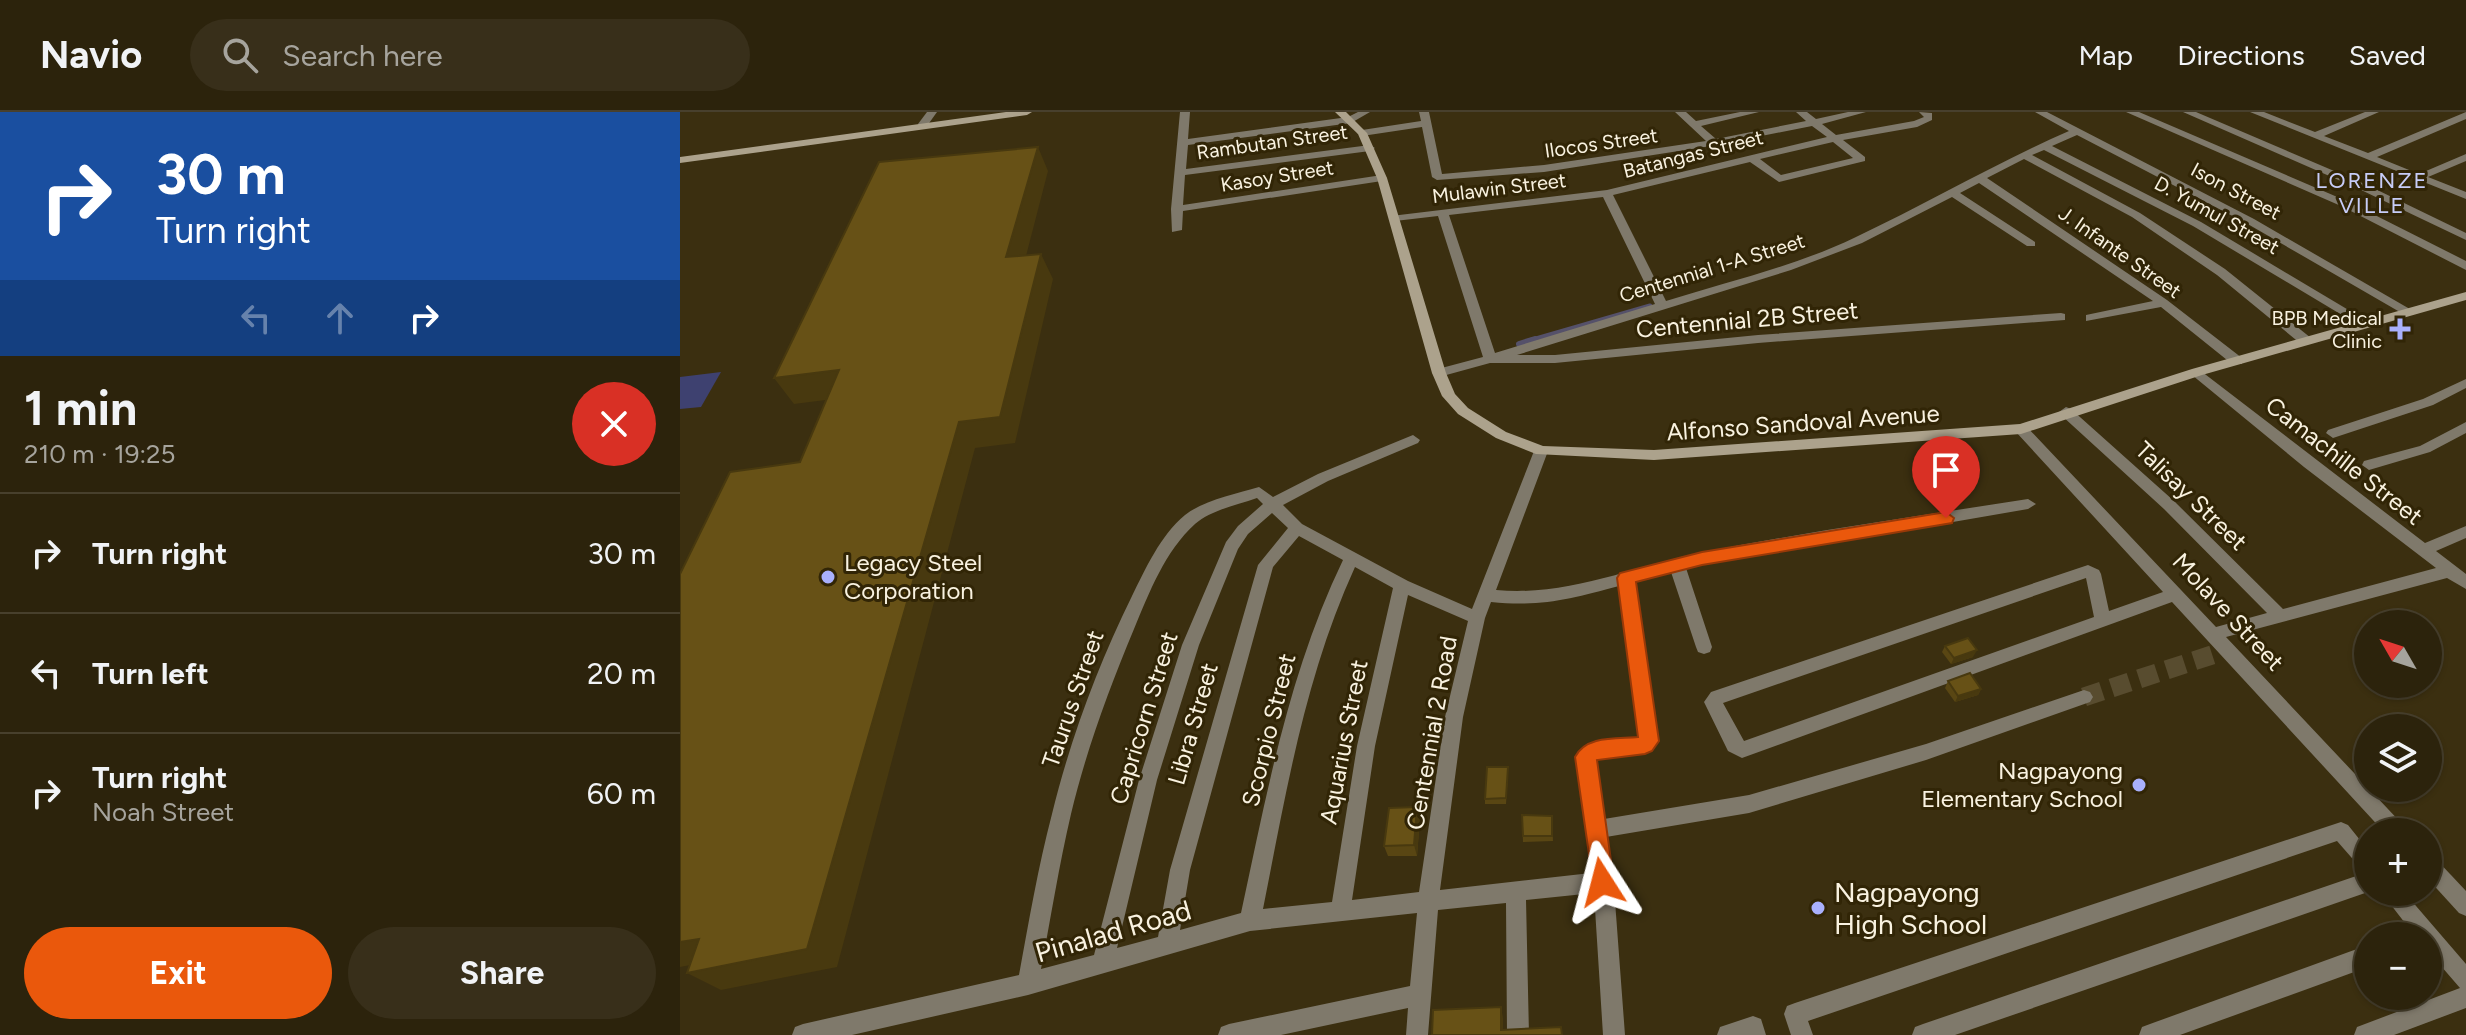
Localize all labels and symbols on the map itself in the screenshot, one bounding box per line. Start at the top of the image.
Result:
street label: Rambutan Street [1195,120,1349,164]
street label: Ilocos Street [1543,123,1659,163]
street label: Batangas Street [1620,125,1766,183]
street label: Kasoy Street [1219,155,1335,197]
street label: Ison Street [2187,157,2285,225]
district label: LORENZE VILLE [2315,167,2429,219]
street label: Mulawin Street [1431,168,1567,208]
street label: D. Yumul Street [2150,171,2284,259]
street label: J. Infante Street [2054,201,2186,303]
street label: Centennial 1-A Street [1616,228,1808,308]
street label: Centennial 2B Street [1635,295,1859,344]
place label: BPB Medical Clinic [2271,306,2382,353]
marker: BPB Medical Clinic [2389,318,2411,340]
street label: Camachille Street [2260,390,2428,531]
street label: Alfonso Sandoval Avenue [1666,398,1940,447]
street label: Talisay Street [2130,435,2253,556]
pin [1912,436,1980,518]
street label: Molave Street [2167,547,2290,676]
place label: Legacy Steel Corporation [844,548,982,605]
marker: Legacy Steel Corporation [819,568,837,586]
north arrow [2354,610,2442,698]
street label: Taurus Street [1036,626,1110,771]
street label: Capricorn Street [1103,628,1184,808]
street label: Centennial 2 Road [1400,634,1463,832]
street label: Scorpio Street [1236,650,1302,809]
street label: Aquarius Street [1313,657,1374,827]
street label: Libra Street [1161,660,1224,788]
place label: Nagpayong Elementary School [1921,756,2123,813]
marker: Nagpayong Elementary School [2130,776,2148,794]
position arrow [1560,840,1644,924]
place label: Nagpayong High School [1834,875,1987,941]
street label: Pinalad Road [1031,892,1195,970]
marker: Nagpayong High School [1809,899,1827,917]

